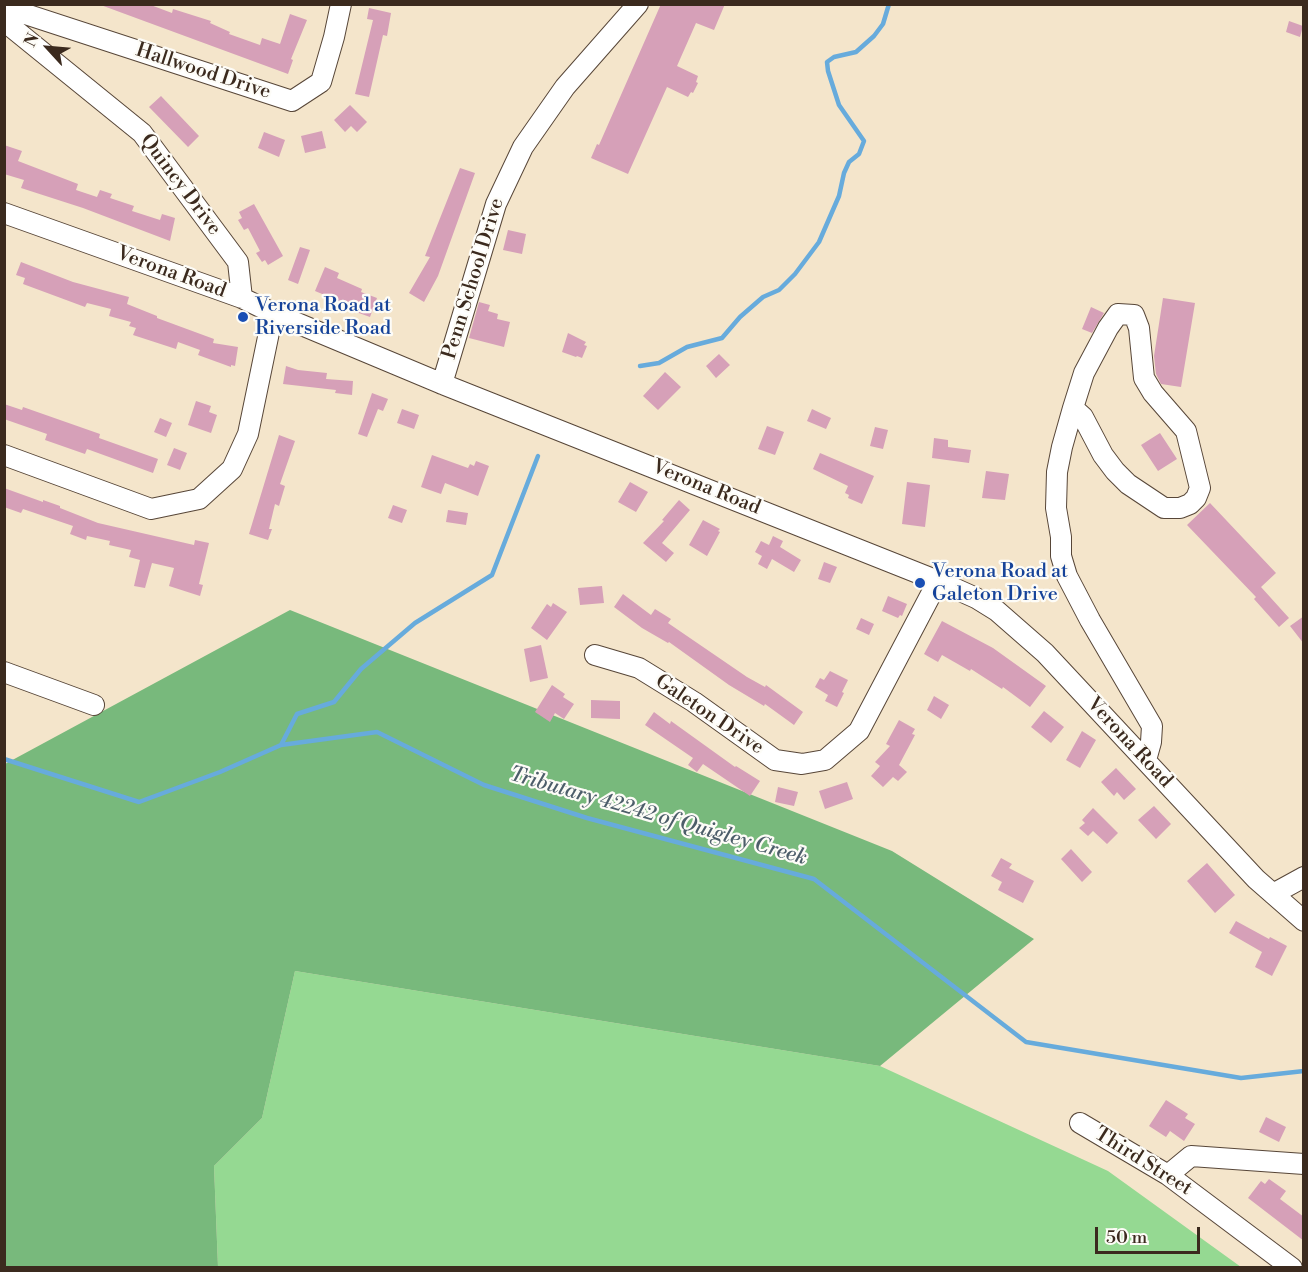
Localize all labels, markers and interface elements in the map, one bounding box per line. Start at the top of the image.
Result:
north arrow [18,18,78,78]
text: N [20,30,44,50]
street label: Hallwood Drive [133,39,273,105]
street label: Quincy Drive [134,130,226,240]
street label: Penn School Drive [438,196,510,362]
street label: Verona Road [113,242,229,304]
place label: Verona Road at Riverside Road [255,294,391,341]
marker: Verona Road at Riverside Road [236,310,250,324]
street label: Verona Road [648,455,764,521]
place label: Verona Road at Galeton Drive [932,560,1068,607]
marker: Verona Road at Galeton Drive [913,576,927,590]
street label: Galeton Drive [650,670,768,760]
street label: Verona Road [1081,693,1177,793]
water label: Tributary 42242 of Quigley Creek [506,762,810,872]
street label: Third Street [1090,1123,1196,1201]
scale bar [1098,1215,1203,1253]
text: 50 m [1106,1226,1147,1249]

